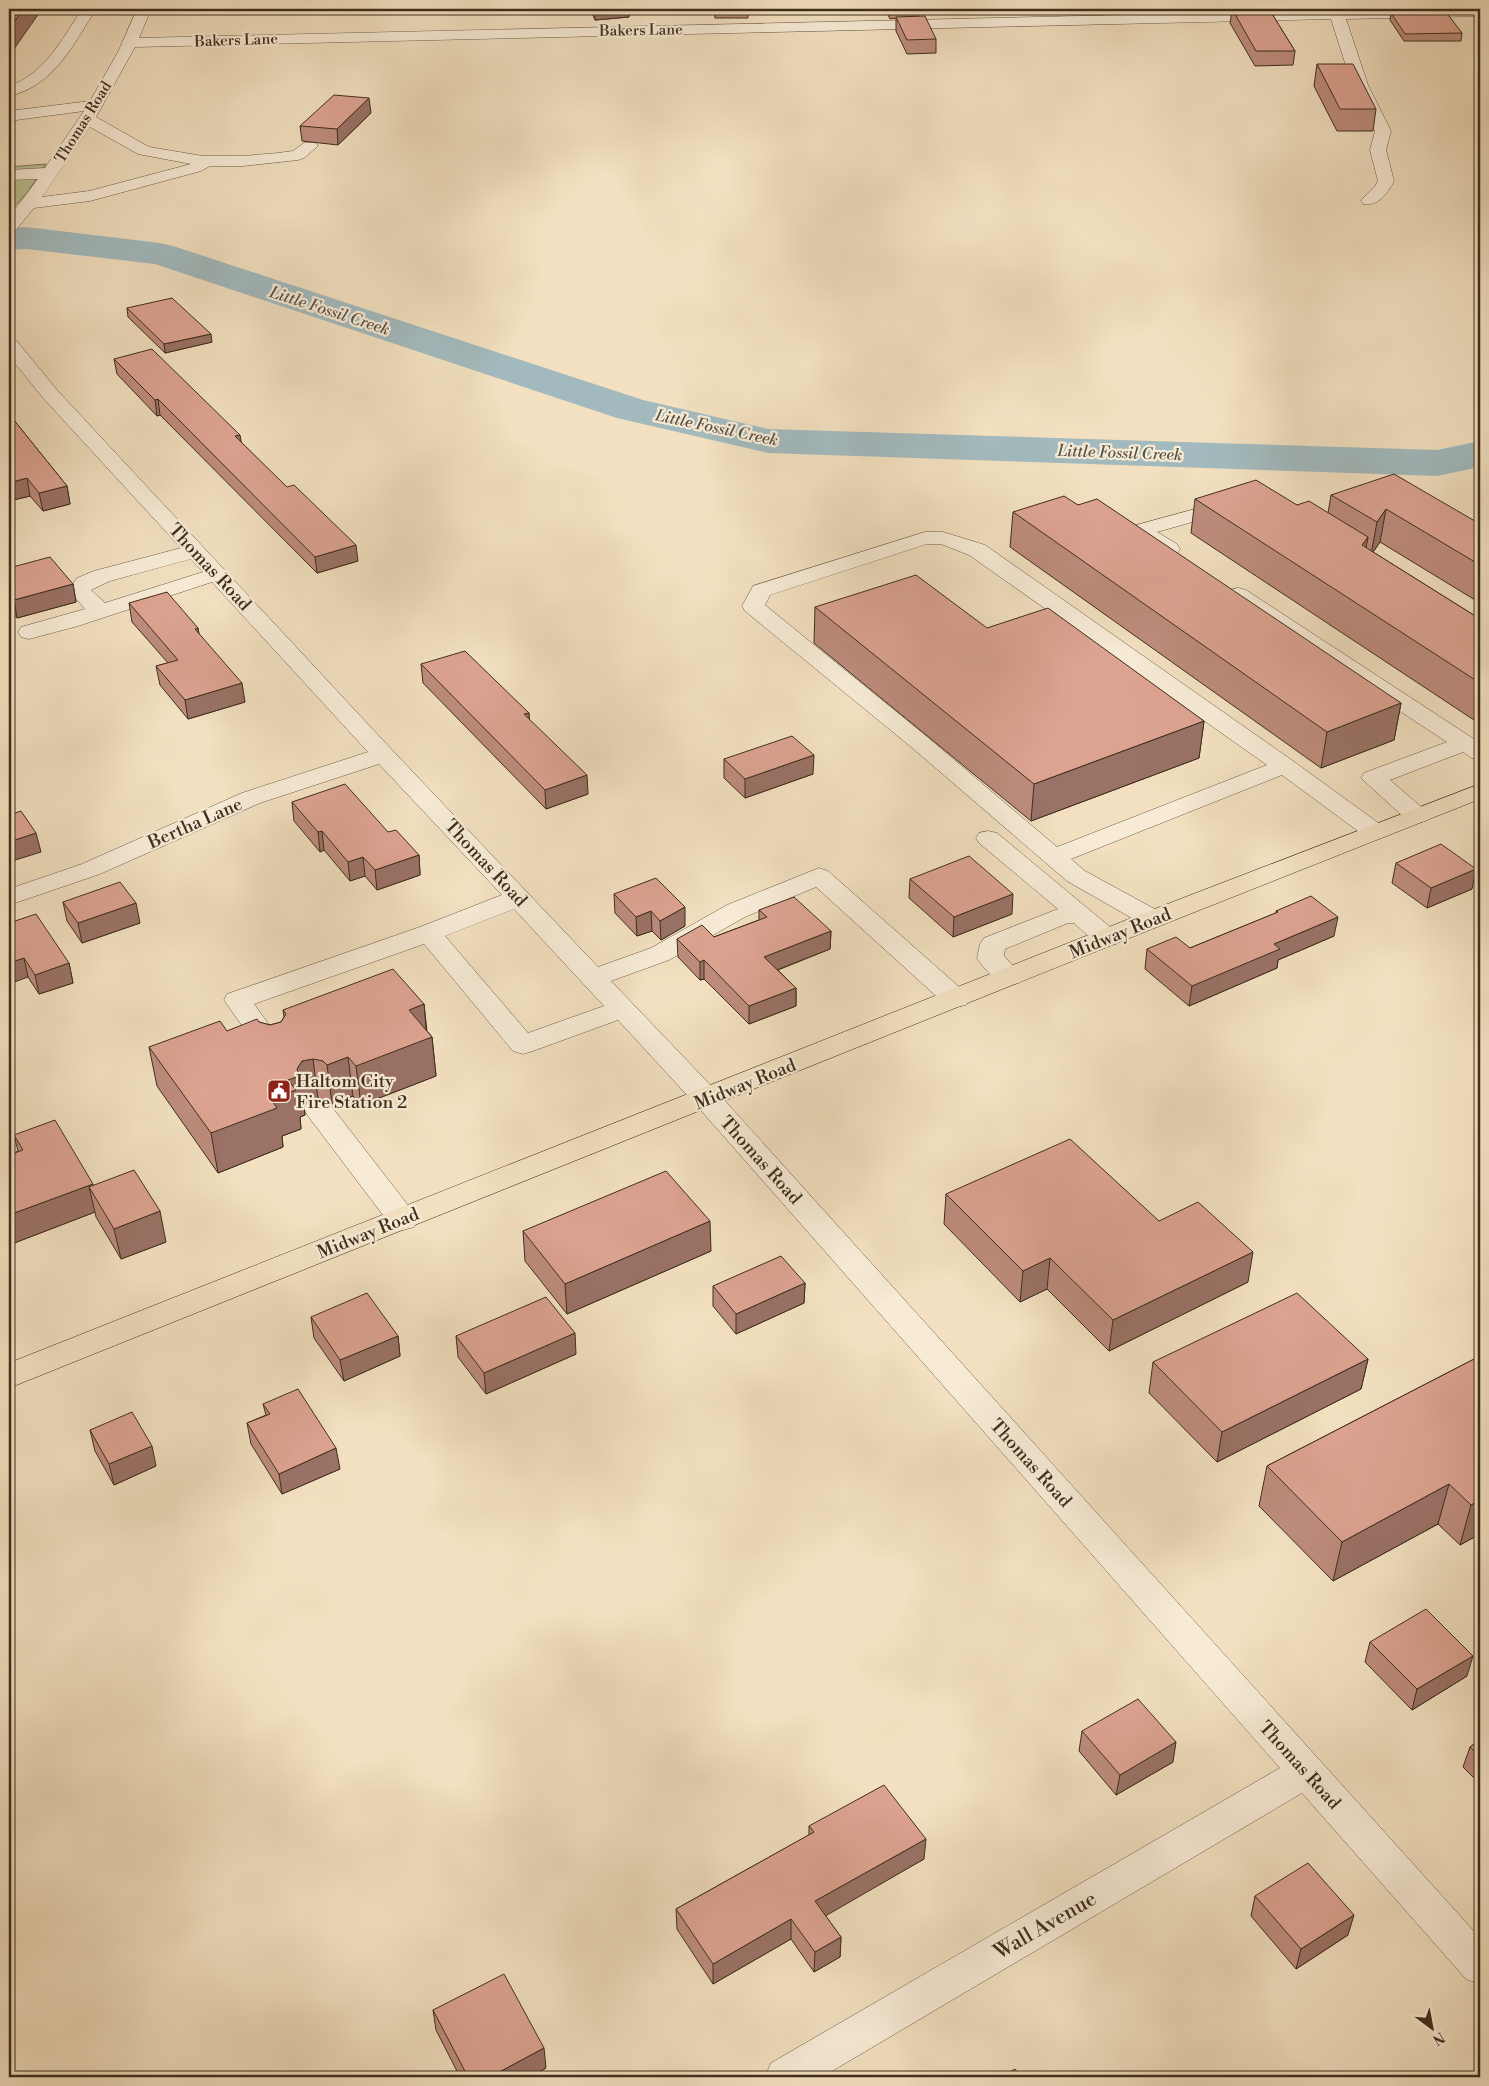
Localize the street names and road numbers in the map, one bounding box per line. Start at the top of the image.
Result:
street label: Bakers Lane [598,20,683,41]
street label: Bakers Lane [193,30,278,51]
street label: Thomas Road [51,77,116,167]
street label: Thomas Road [163,519,257,616]
street label: Bertha Lane [143,792,246,855]
street label: Thomas Road [439,815,533,912]
street label: Midway Road [1066,902,1175,964]
street label: Midway Road [691,1053,800,1115]
street label: Thomas Road [715,1111,807,1210]
street label: Midway Road [314,1202,423,1264]
street label: Thomas Road [985,1414,1077,1513]
street label: Thomas Road [1254,1716,1346,1815]
street label: Wall Avenue [989,1886,1101,1966]

